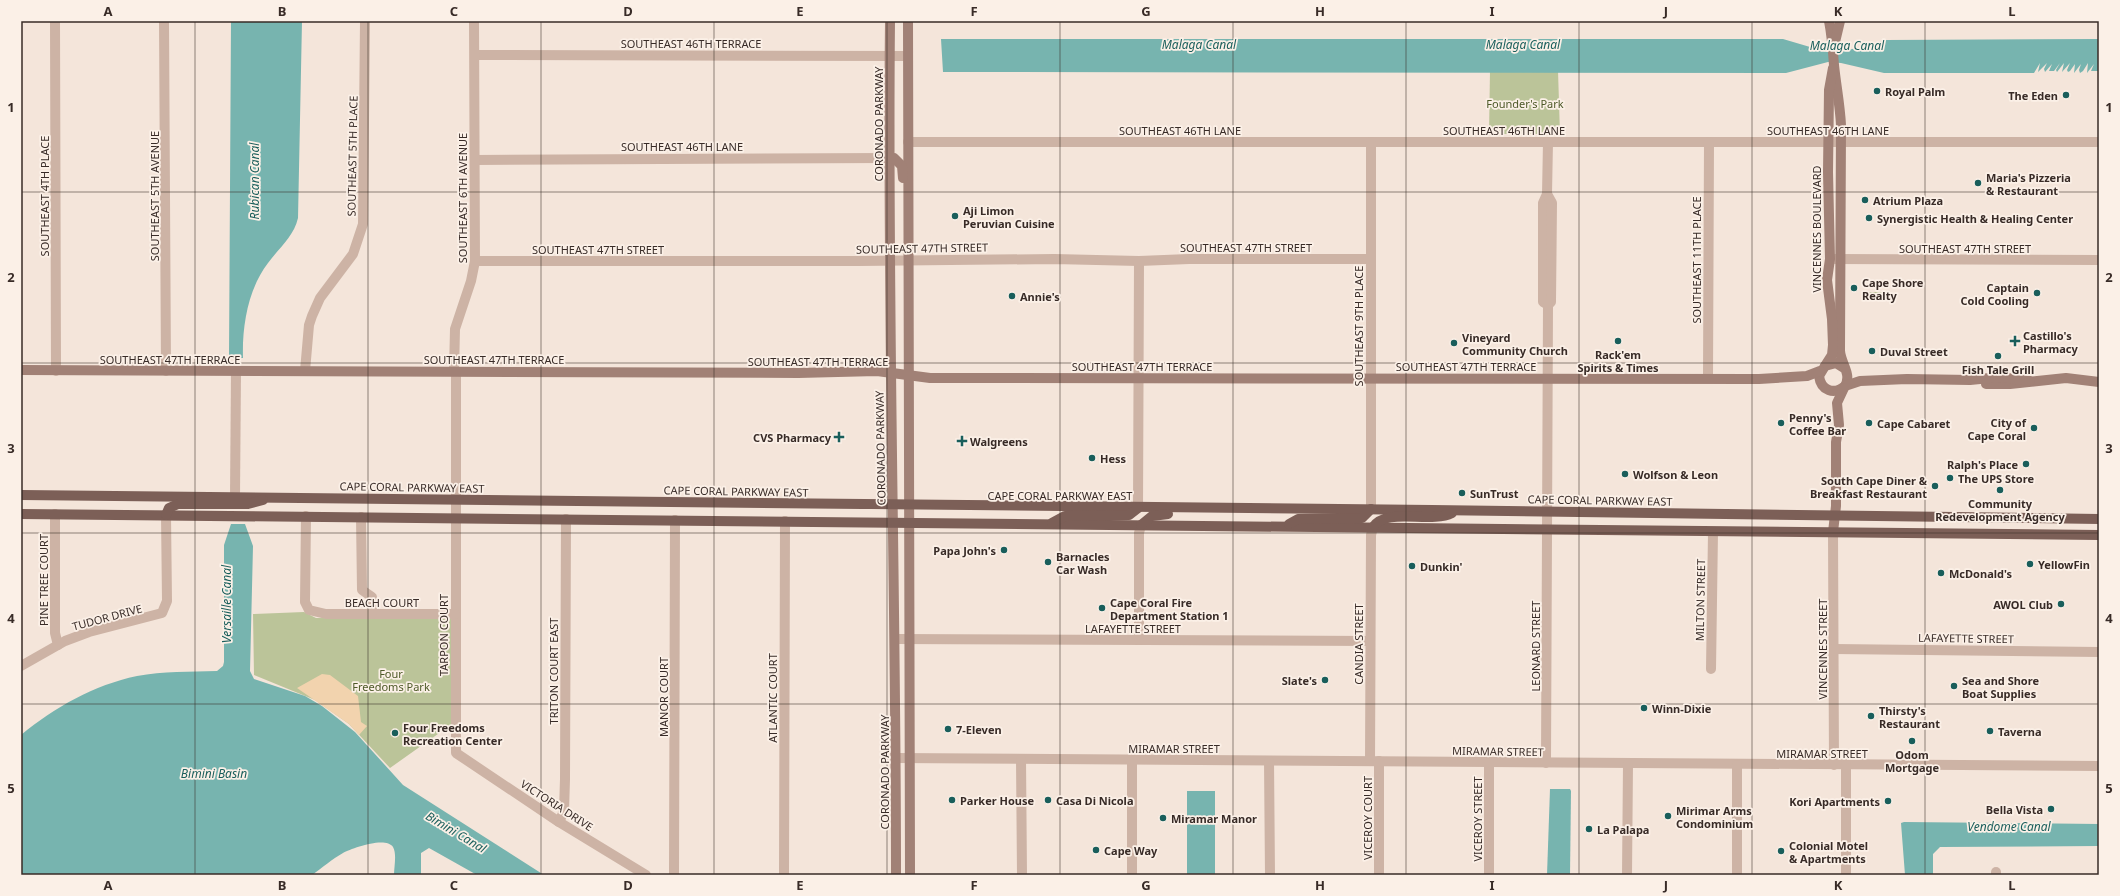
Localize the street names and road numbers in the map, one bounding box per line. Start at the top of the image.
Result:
street label: SOUTHEAST 46TH TERRACE [621,36,761,51]
street label: CORONADO PARKWAY [871,66,886,181]
street label: SOUTHEAST 5TH PLACE [343,95,361,217]
street label: SOUTHEAST 46TH LANE [1119,123,1241,138]
street label: SOUTHEAST 46TH LANE [1443,123,1565,138]
street label: SOUTHEAST 46TH LANE [1767,123,1889,138]
street label: SOUTHEAST 5TH AVENUE [147,131,162,261]
street label: SOUTHEAST 6TH AVENUE [455,133,470,263]
street label: SOUTHEAST 4TH PLACE [37,136,52,256]
street label: SOUTHEAST 46TH LANE [621,139,743,154]
street label: VINCENNES BOULEVARD [1809,165,1824,293]
street label: SOUTHEAST 11TH PLACE [1689,196,1704,324]
street label: SOUTHEAST 47TH STREET [856,239,988,257]
street label: SOUTHEAST 47TH STREET [1180,240,1312,255]
street label: SOUTHEAST 47TH STREET [1899,241,2031,256]
street label: SOUTHEAST 47TH STREET [532,242,664,257]
street label: SOUTHEAST 9TH PLACE [1351,266,1366,386]
street label: SOUTHEAST 47TH TERRACE [100,352,240,367]
street label: SOUTHEAST 47TH TERRACE [424,352,564,367]
street label: SOUTHEAST 47TH TERRACE [748,354,888,369]
street label: SOUTHEAST 47TH TERRACE [1072,359,1212,374]
street label: SOUTHEAST 47TH TERRACE [1396,359,1536,374]
street label: CORONADO PARKWAY [871,390,889,506]
street label: CAPE CORAL PARKWAY EAST [339,478,485,496]
street label: CAPE CORAL PARKWAY EAST [663,482,809,500]
street label: CAPE CORAL PARKWAY EAST [988,488,1132,503]
street label: CAPE CORAL PARKWAY EAST [1527,491,1673,509]
street label: PINE TREE COURT [36,534,51,626]
street label: MILTON STREET [1692,559,1708,641]
street label: TARPON COURT [436,594,451,676]
street label: BEACH COURT [345,595,419,610]
street label: VINCENNES STREET [1815,599,1830,699]
street label: TUDOR DRIVE [70,600,144,634]
street label: LEONARD STREET [1528,601,1543,691]
street label: CANDIA STREET [1351,603,1366,685]
street label: TRITON COURT EAST [546,618,561,724]
street label: LAFAYETTE STREET [1085,621,1181,636]
street label: LAFAYETTE STREET [1918,630,2014,646]
street label: ATLANTIC COURT [765,653,780,743]
street label: MANOR COURT [656,657,671,737]
street label: CORONADO PARKWAY [877,714,892,829]
street label: MIRAMAR STREET [1128,741,1220,756]
street label: MIRAMAR STREET [1452,743,1544,759]
street label: MIRAMAR STREET [1776,746,1868,761]
street label: VICTORIA DRIVE [518,776,596,834]
street label: VICEROY COURT [1360,776,1375,860]
street label: VICEROY STREET [1470,776,1485,862]

